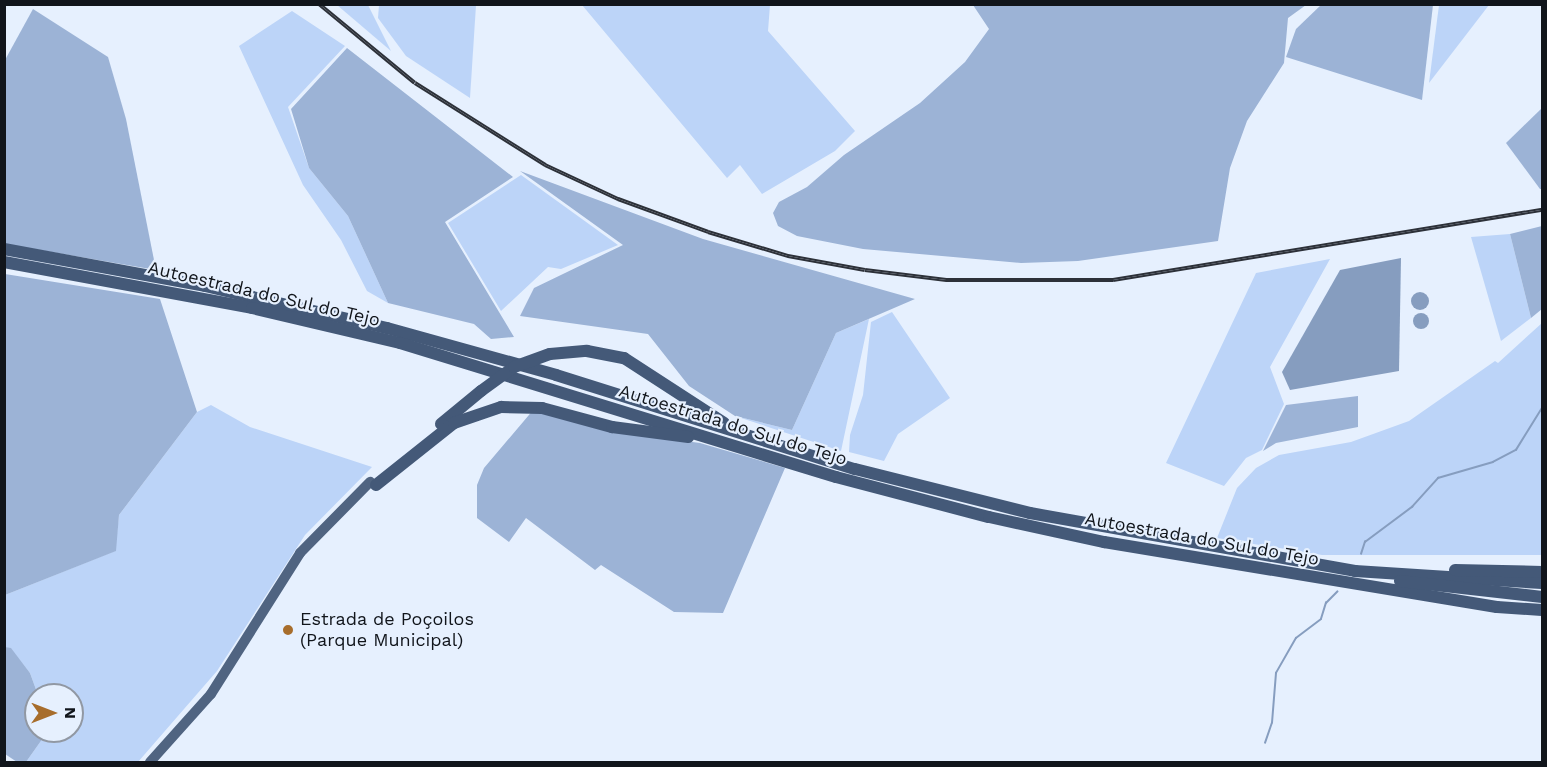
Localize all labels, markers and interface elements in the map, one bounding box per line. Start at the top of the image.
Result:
street label: Autoestrada do Sul do Tejo [145,257,383,331]
street label: Autoestrada do Sul do Tejo [616,380,850,470]
street label: Autoestrada do Sul do Tejo [1082,508,1322,570]
place label: Estrada de Poçoilos (Parque Municipal) [300,609,474,652]
marker: Estrada de Poçoilos (Parque Municipal) [281,623,295,637]
north arrow [24,683,84,743]
text: N [61,707,80,719]

